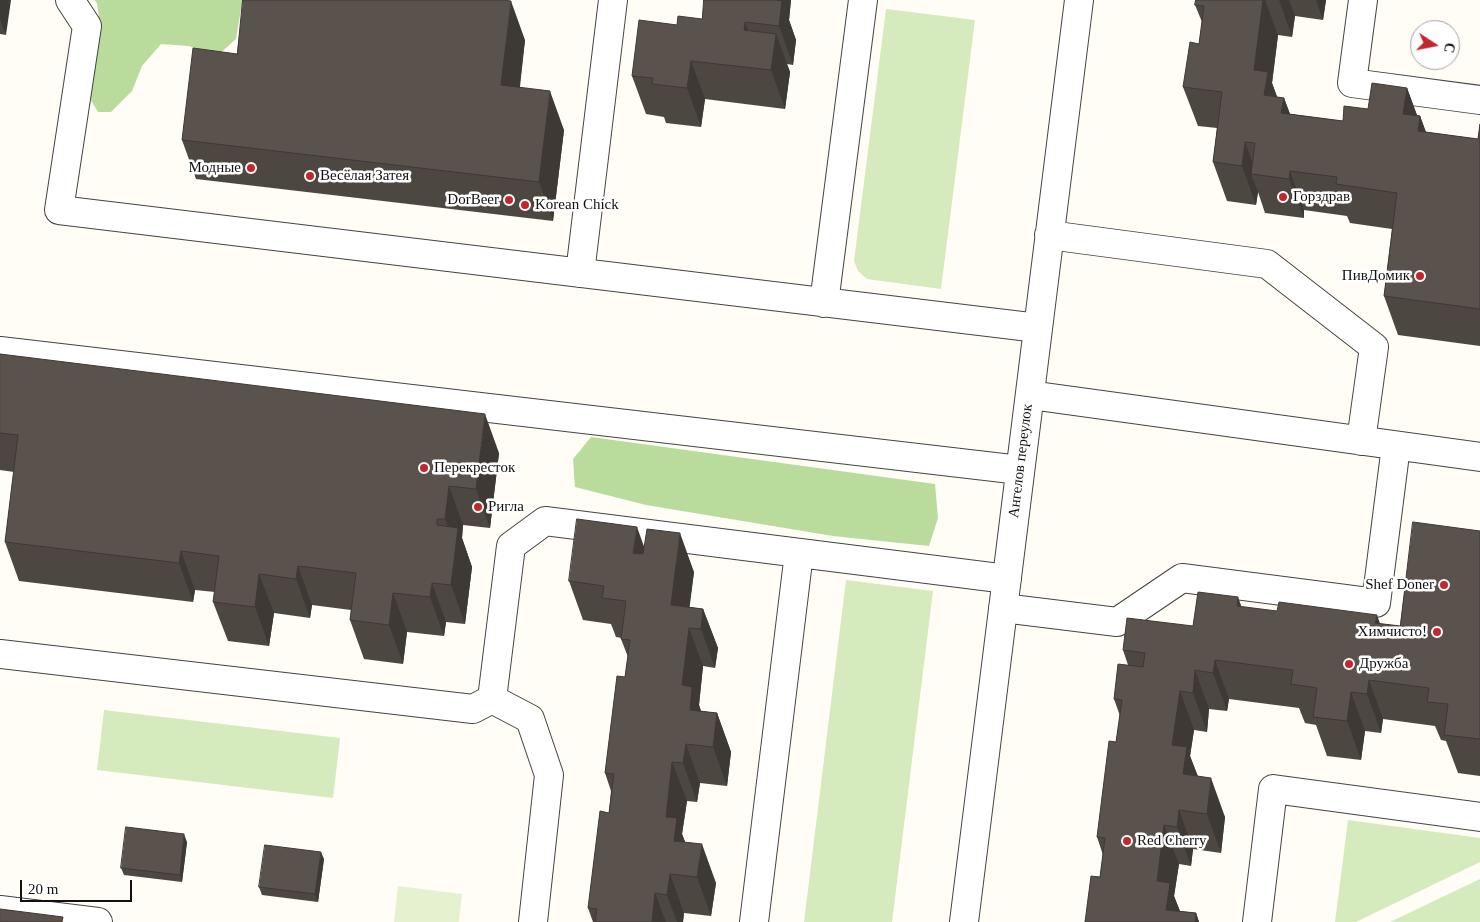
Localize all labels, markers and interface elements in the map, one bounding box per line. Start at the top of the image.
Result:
north arrow [1410,20,1460,70]
text: С [1441,41,1458,54]
place label: Модные [189,159,241,177]
marker: Модные [245,162,257,174]
place label: Весёлая Затея [320,167,409,185]
marker: Весёлая Затея [304,170,316,182]
place label: Горздрав [1293,188,1350,206]
place label: DorBeer [447,191,499,209]
marker: Горздрав [1277,191,1289,203]
marker: DorBeer [503,194,515,206]
place label: Korean Chick [535,196,619,214]
marker: Korean Chick [519,199,531,211]
place label: ПивДомик [1342,267,1410,285]
marker: ПивДомик [1414,270,1426,282]
street label: Ангелов переулок [1005,403,1037,519]
place label: Перекресток [434,459,515,477]
marker: Перекресток [418,462,430,474]
place label: Ригла [488,498,524,516]
marker: Ригла [472,501,484,513]
place label: Shef Doner [1365,576,1434,594]
marker: Shef Doner [1438,579,1450,591]
place label: Химчисто! [1358,623,1427,641]
marker: Химчисто! [1431,626,1443,638]
place label: Дружба [1359,655,1408,673]
marker: Дружба [1343,658,1355,670]
place label: Red Cherry [1137,832,1207,850]
marker: Red Cherry [1121,835,1133,847]
scale bar [22,870,135,902]
text: 20 m [28,881,58,897]

